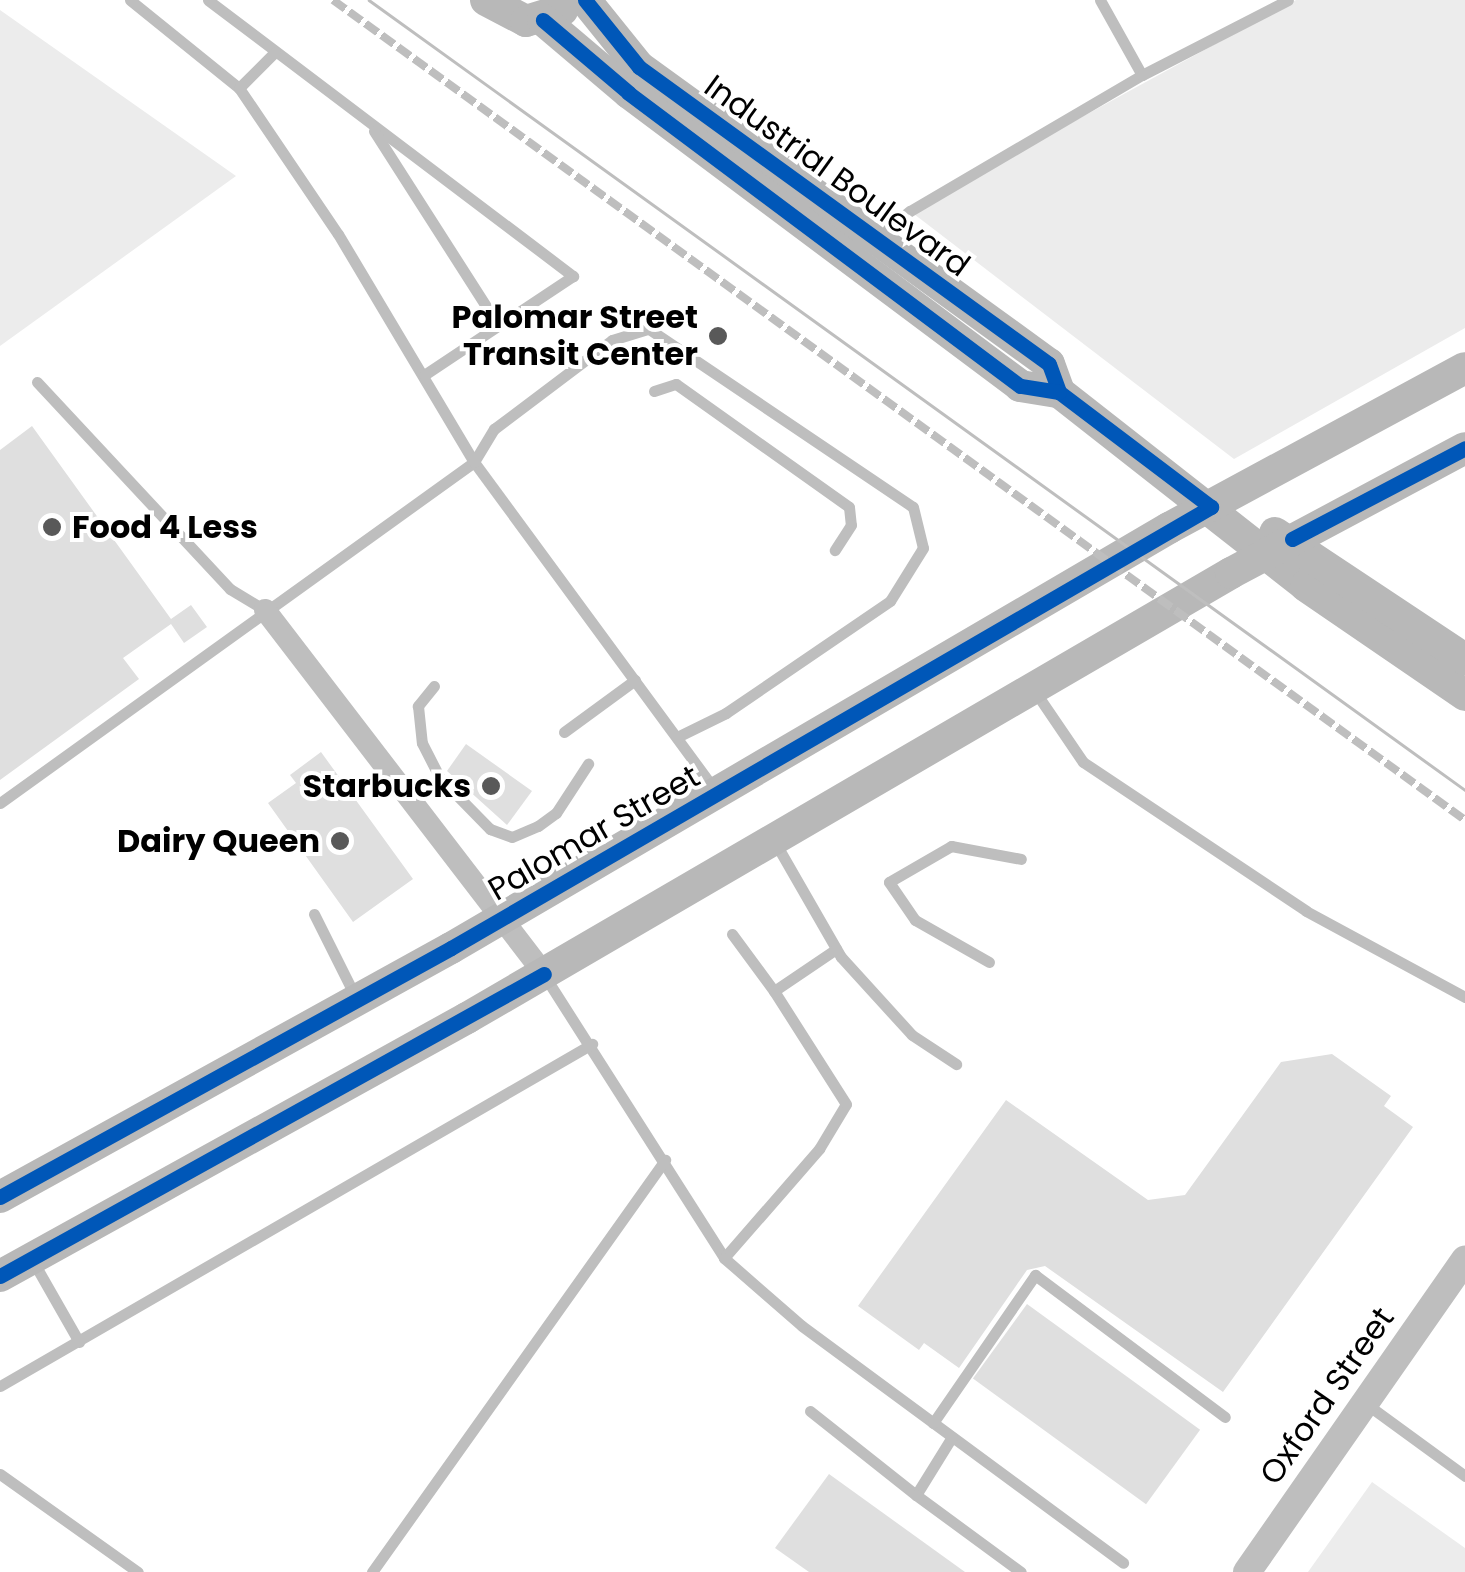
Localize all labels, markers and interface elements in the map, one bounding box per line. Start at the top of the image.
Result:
street label: Industrial Boulevard [697,67,977,285]
place label: Palomar Street Transit Center [452,299,698,374]
marker: Palomar Street Transit Center [707,325,729,347]
place label: Food 4 Less [72,508,258,546]
marker: Food 4 Less [41,516,63,538]
street label: Palomar Street [482,757,706,909]
place label: Starbucks [303,767,471,805]
marker: Starbucks [480,775,502,797]
place label: Dairy Queen [117,822,320,860]
marker: Dairy Queen [329,830,351,852]
street label: Oxford Street [1252,1300,1402,1492]

